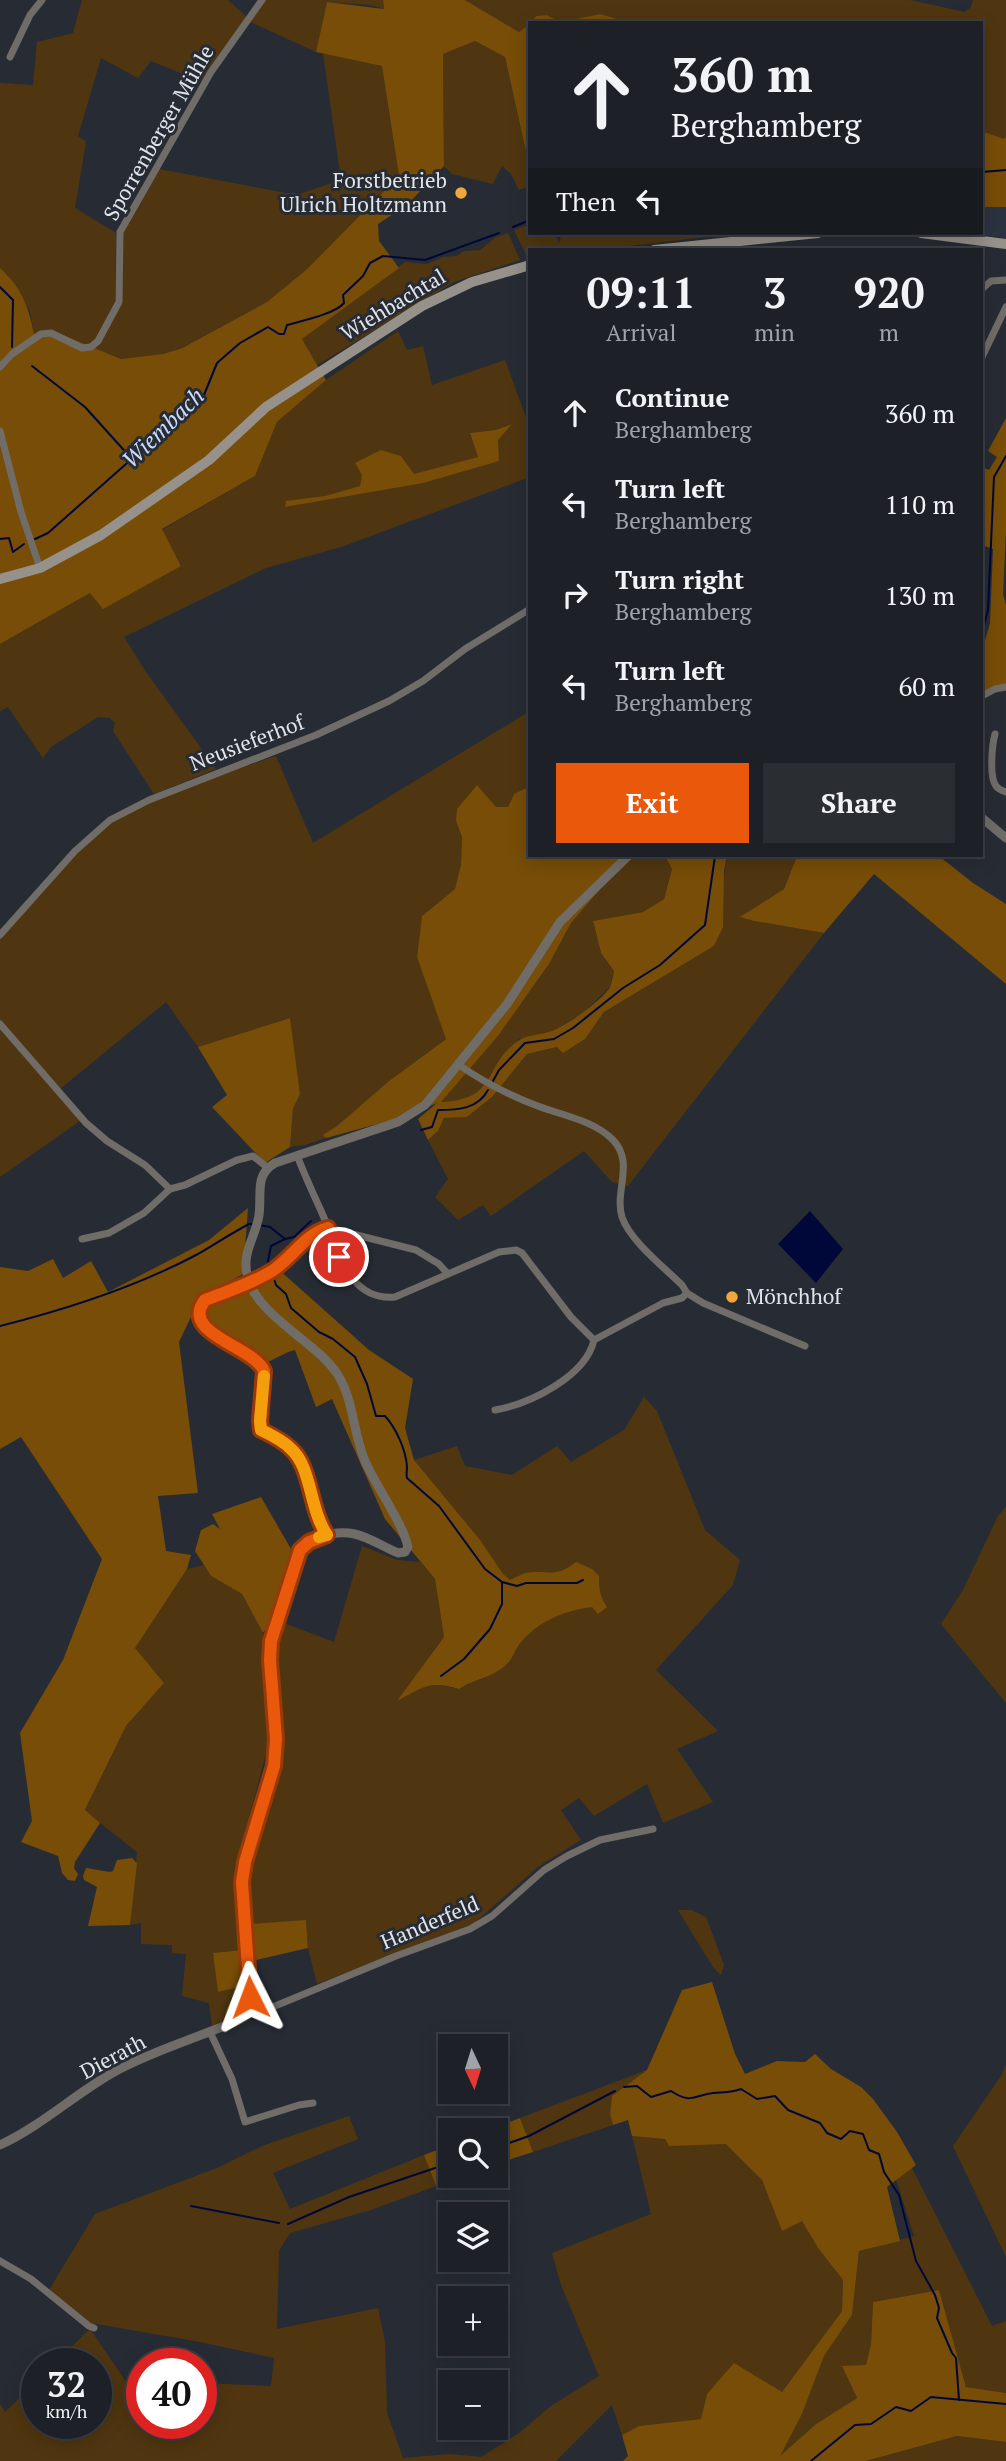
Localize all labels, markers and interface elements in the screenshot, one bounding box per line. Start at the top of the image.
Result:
street label: Sporrenberger Mühle [96,40,220,225]
text: 360 m [671,41,813,106]
icon: ahead [556,49,647,140]
text: Berghamberg [671,104,861,146]
place label: Forstbetrieb Ulrich Holtzmann [280,166,448,218]
icon: left [630,182,668,220]
text: Then [556,184,616,218]
marker: Forstbetrieb Ulrich Holtzmann [453,185,469,201]
street label: Wiehbachtal [335,262,450,346]
text: 09:11 [587,264,696,320]
text: 3 [763,264,786,320]
text: 920 [853,264,924,320]
text: Arrival [606,317,676,348]
text: min [754,317,795,348]
text: m [879,317,899,348]
text: Continue [615,380,729,414]
water label: Wiembach [115,381,211,475]
icon: ahead [556,394,594,432]
text: 360 m [885,396,955,430]
text: Berghamberg [615,414,752,445]
text: Turn left [615,471,725,505]
icon: left [556,485,594,523]
text: 110 m [885,487,955,521]
text: Berghamberg [615,505,752,536]
text: Turn right [615,562,744,596]
icon: right [556,576,594,614]
text: 130 m [885,578,955,612]
text: Berghamberg [615,596,752,627]
text: Turn left [615,653,725,687]
icon: left [556,667,594,705]
text: 60 m [899,669,955,703]
text: Berghamberg [615,687,752,718]
street label: Neusieferhof [185,707,310,777]
button: Exit [556,763,749,843]
button: Share [763,763,955,843]
pin [309,1227,369,1287]
icon: arrive [320,1238,358,1276]
place label: Mönchhof [746,1282,843,1310]
marker: Mönchhof [724,1289,740,1305]
street label: Handerfeld [376,1889,483,1955]
position arrow [213,1960,287,2034]
street label: Dierath [75,2027,150,2085]
north arrow [438,2034,508,2104]
map controls [438,2034,508,2440]
button: search [438,2118,508,2188]
button: layers [438,2202,508,2272]
button: + [438,2286,508,2356]
speed limit sign: 40 [126,2348,217,2439]
text: 32 [47,2361,86,2407]
button: − [438,2370,508,2440]
text: km/h [46,2399,87,2423]

